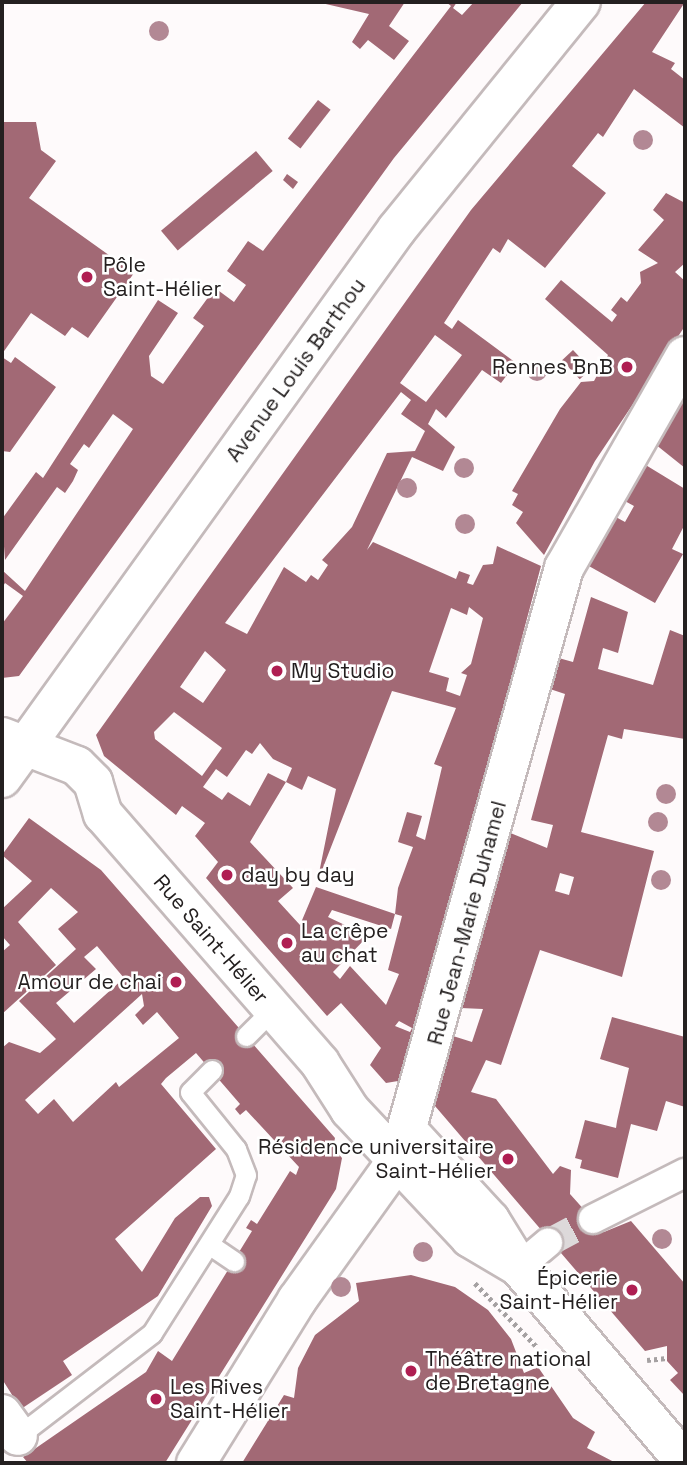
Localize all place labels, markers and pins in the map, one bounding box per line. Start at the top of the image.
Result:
place label: Pôle Saint-Hélier [103,252,221,302]
marker: Pôle Saint-Hélier [77,267,97,287]
place label: Rennes BnB [492,354,613,380]
marker: Rennes BnB [619,359,635,375]
place label: My Studio [291,658,394,684]
marker: My Studio [269,663,285,679]
place label: day by day [241,862,355,888]
marker: day by day [219,867,235,883]
place label: La crêpe au chat [301,918,388,968]
marker: La crêpe au chat [279,935,295,951]
place label: Amour de chai [18,969,162,995]
marker: Amour de chai [168,974,184,990]
place label: Résidence universitaire Saint-Hélier [258,1134,494,1184]
marker: Résidence universitaire Saint-Hélier [500,1151,516,1167]
place label: Épicerie Saint-Hélier [500,1265,618,1315]
marker: Épicerie Saint-Hélier [624,1282,640,1298]
place label: Théâtre national de Bretagne [425,1346,591,1396]
marker: Théâtre national de Bretagne [403,1363,419,1379]
place label: Les Rives Saint-Hélier [170,1374,288,1424]
marker: Les Rives Saint-Hélier [148,1391,164,1407]

